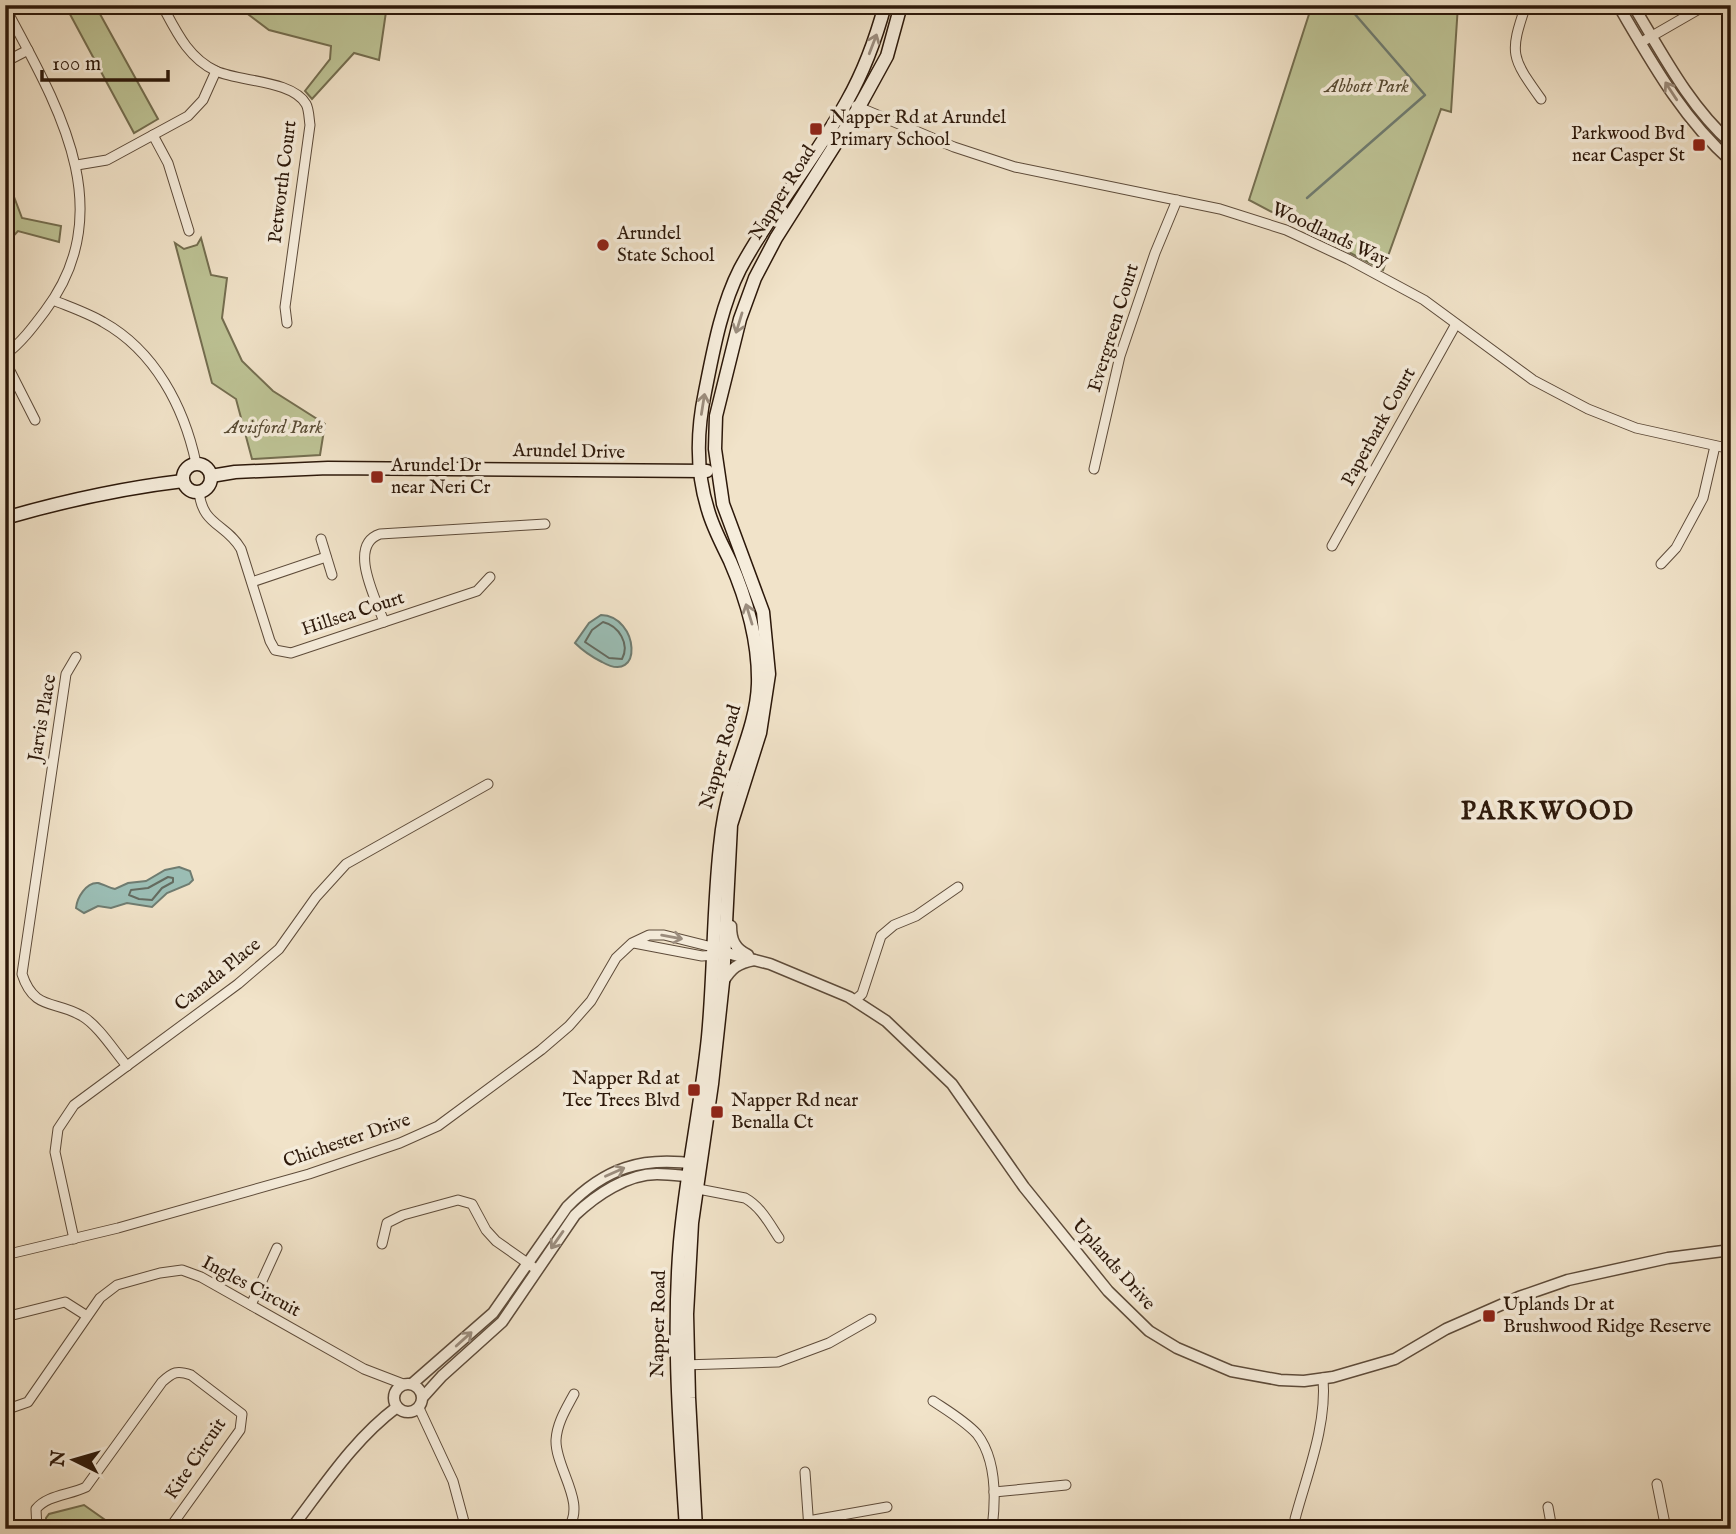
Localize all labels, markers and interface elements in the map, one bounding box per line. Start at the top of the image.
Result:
one-way arrow [868,33,880,55]
scale bar [42,38,168,82]
text: 100 m [52,51,101,78]
park label: Abbott Park [1323,75,1409,99]
one-way arrow [1663,82,1677,102]
place label: Napper Rd at Arundel Primary School [830,106,1007,152]
street label: Petworth Court [264,119,302,245]
marker: Napper Rd at Arundel Primary School [808,121,824,137]
place label: Parkwood Bvd near Casper St [1571,122,1686,168]
marker: Parkwood Bvd near Casper St [1691,137,1707,153]
street label: Napper Road [744,140,822,245]
street label: Woodlands Way [1268,197,1393,273]
place label: Arundel State School [616,222,715,268]
marker: Arundel State School [595,237,611,253]
street label: Evergreen Court [1083,260,1145,395]
one-way arrow [732,311,744,333]
street label: Paperbark Court [1337,363,1422,490]
one-way arrow [697,393,710,415]
park label: Avisford Park [223,416,323,440]
street label: Arundel Drive [512,439,626,465]
place label: Arundel Dr near Neri Cr [390,454,491,500]
marker: Arundel Dr near Neri Cr [369,469,385,485]
street label: Hillsea Court [299,586,408,642]
one-way arrow [742,603,755,625]
street label: Jarvis Place [23,672,63,765]
street label: Napper Road [695,701,748,812]
district label: PARKWOOD [1461,795,1635,828]
one-way arrow [660,931,683,944]
street label: Canada Place [170,933,266,1017]
place label: Napper Rd at Tee Trees Blvd [563,1067,681,1113]
marker: Napper Rd at Tee Trees Blvd [686,1082,702,1098]
place label: Napper Rd near Benalla Ct [731,1089,858,1135]
marker: Napper Rd near Benalla Ct [709,1104,725,1120]
street label: Chichester Drive [280,1108,414,1174]
one-way arrow [604,1165,625,1178]
street label: Uplands Drive [1066,1214,1160,1316]
one-way arrow [550,1230,564,1249]
street label: Ingles Circuit [198,1251,305,1323]
street label: Napper Road [646,1269,672,1378]
place label: Uplands Dr at Brushwood Ridge Reserve [1503,1293,1711,1339]
marker: Uplands Dr at Brushwood Ridge Reserve [1481,1308,1497,1324]
one-way arrow [455,1331,473,1347]
street label: Kite Circuit [160,1413,232,1504]
north arrow [38,1426,108,1496]
text: N [46,1449,72,1469]

